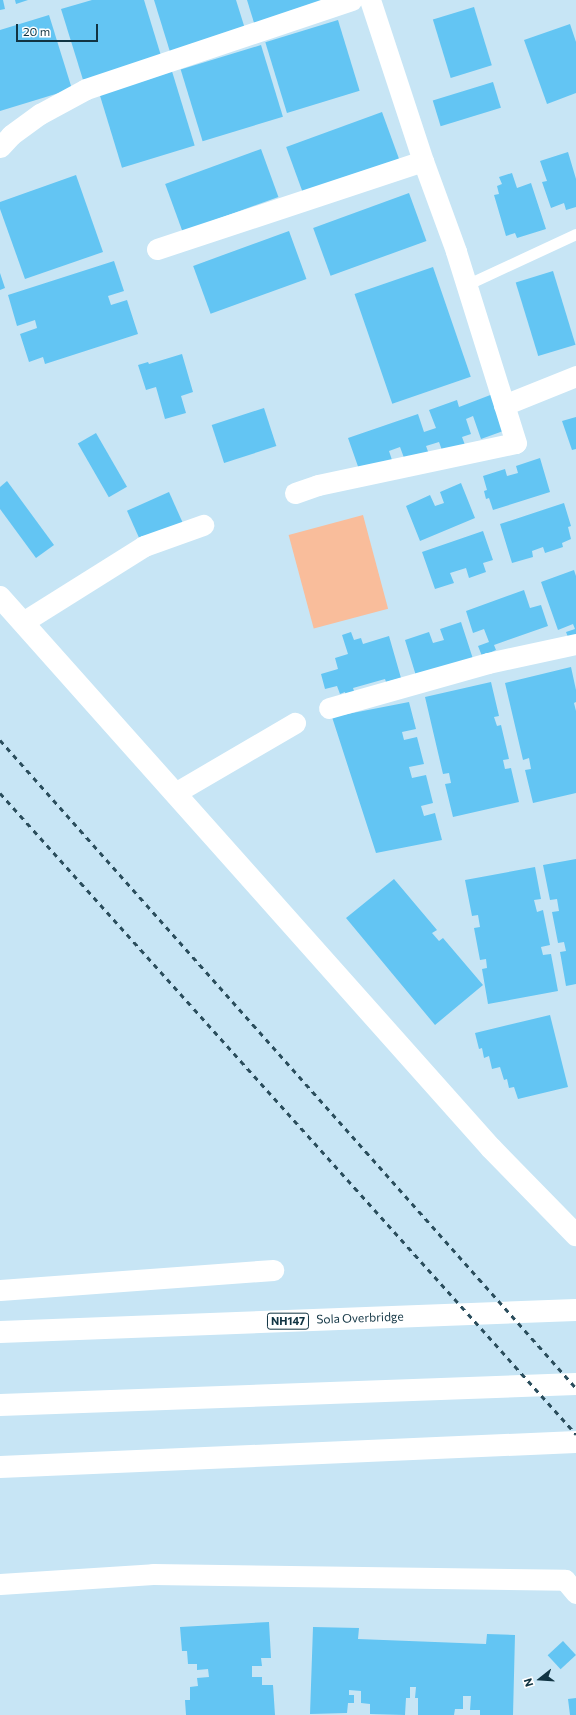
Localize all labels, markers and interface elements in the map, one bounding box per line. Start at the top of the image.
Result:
scale bar [18,16,100,42]
text: 20 m [23,24,50,38]
street label: Sola Overbridge [316,1309,404,1327]
road number: NH147 [266,1312,310,1330]
north arrow [520,1659,560,1699]
text: N [521,1677,535,1689]

